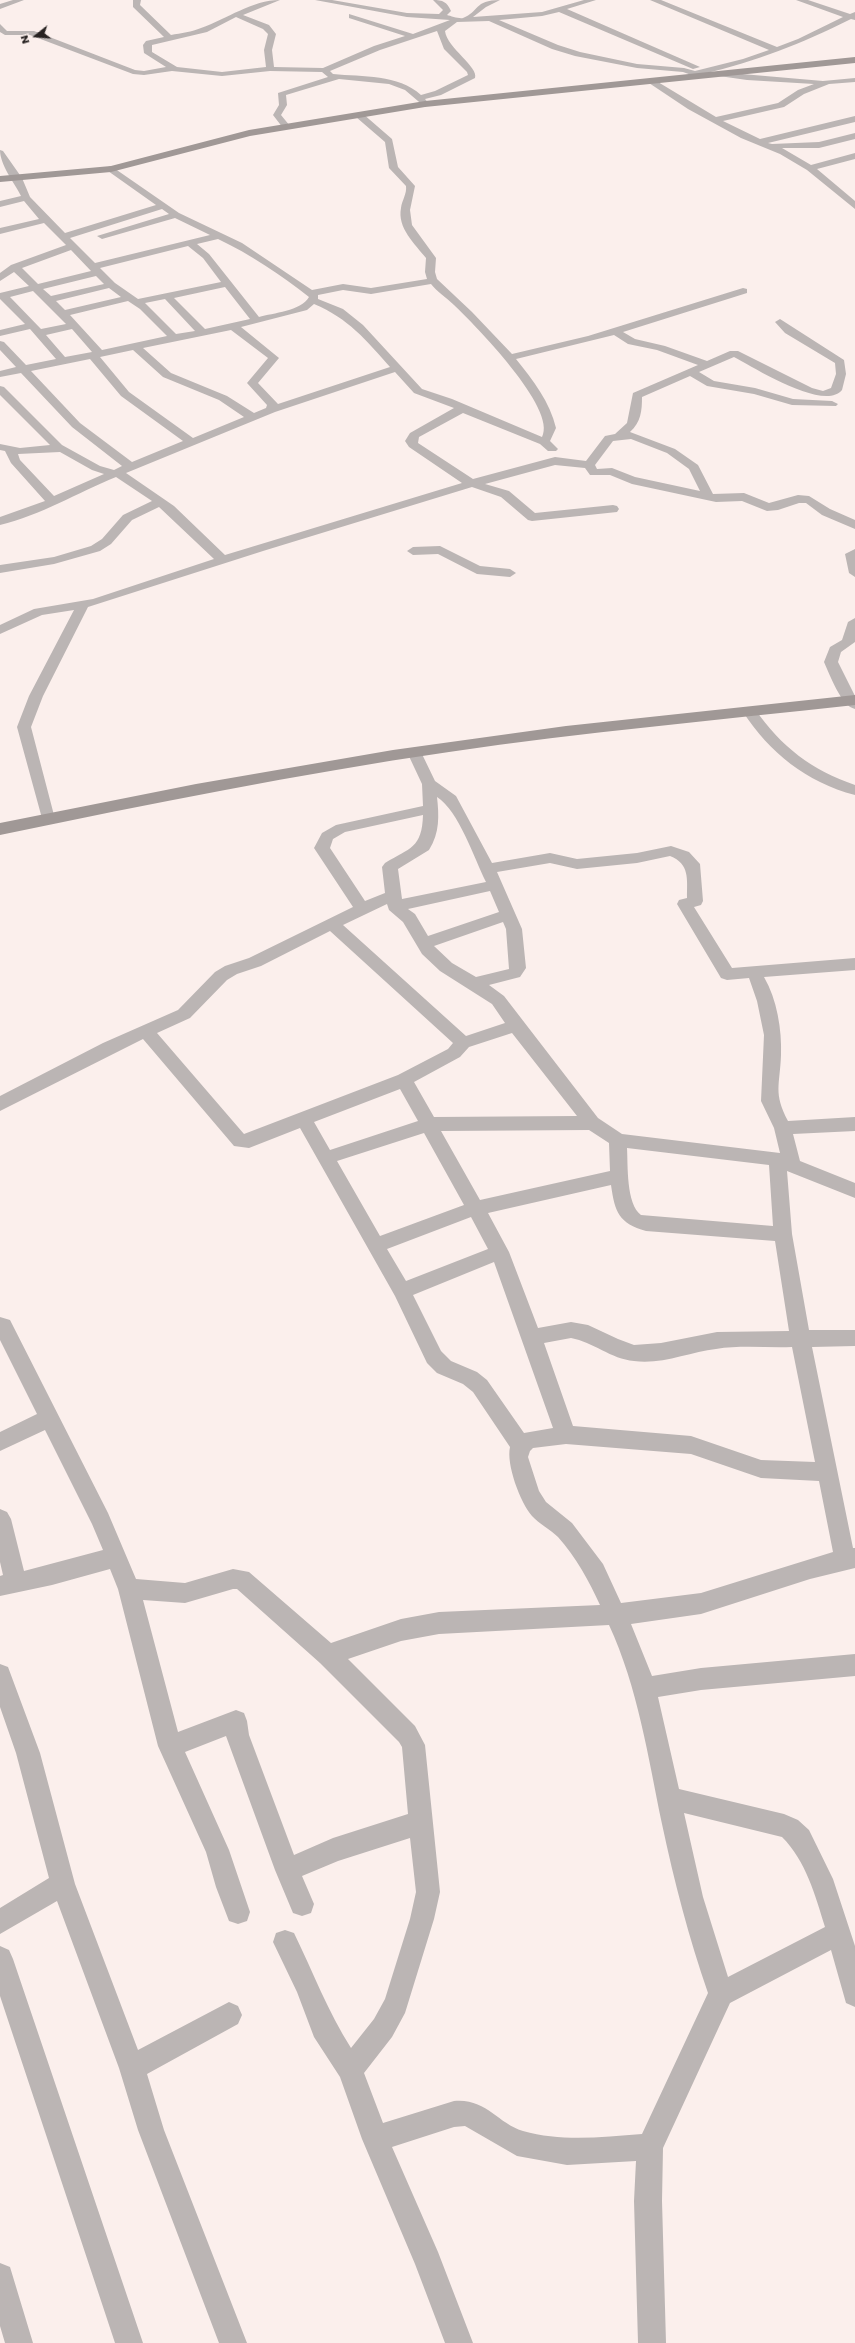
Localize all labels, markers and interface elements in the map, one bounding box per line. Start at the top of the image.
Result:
north arrow [16,16,56,56]
text: N [16,33,33,46]

